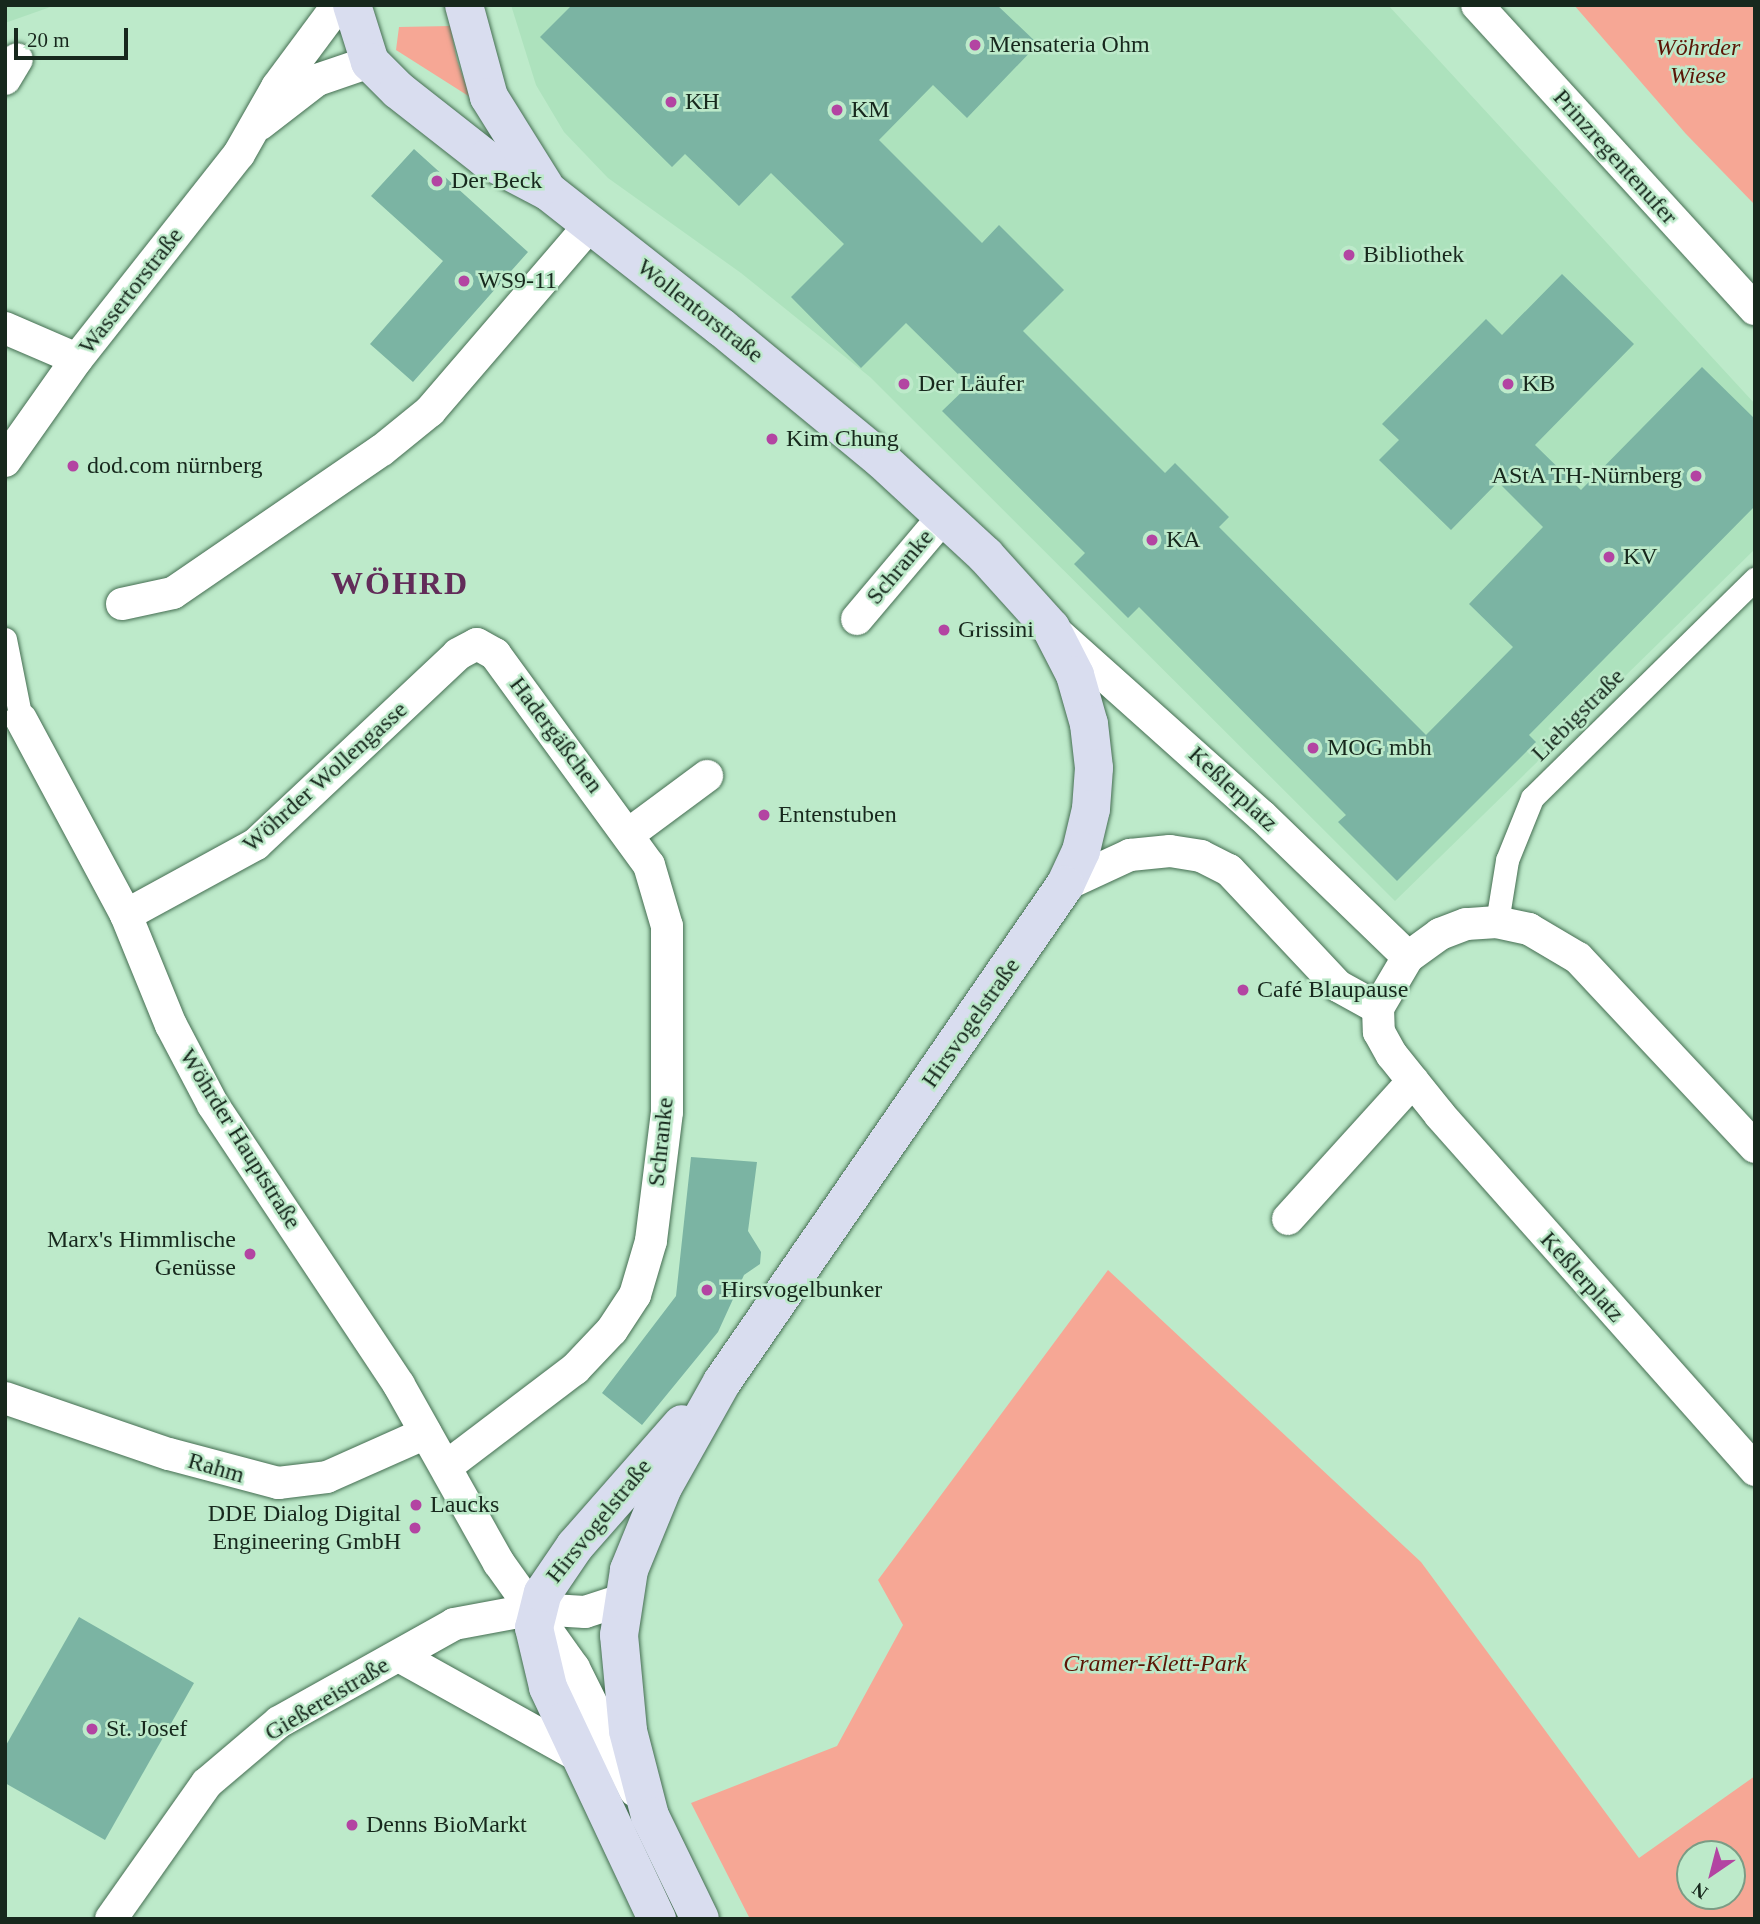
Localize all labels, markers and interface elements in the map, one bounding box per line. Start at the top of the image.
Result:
scale bar [18,14,131,58]
text: 20 m [27,28,70,52]
place label: Mensateria Ohm [989,31,1150,59]
park label: Wöhrder Wiese [1656,34,1740,90]
marker: Mensateria Ohm [967,37,983,53]
street label: Prinzregentenufer [1547,83,1683,231]
place label: KH [685,88,720,116]
marker: KH [663,94,679,110]
place label: KM [851,96,890,124]
marker: KM [829,102,845,118]
place label: Der Beck [451,167,542,195]
marker: Der Beck [429,173,445,189]
street label: Wassertorstraße [73,222,189,360]
place label: Bibliothek [1363,241,1464,269]
marker: Bibliothek [1341,247,1357,263]
street label: Wollentorstraße [631,253,769,369]
place label: WS9-11 [478,267,557,295]
marker: WS9-11 [456,273,472,289]
place label: Der Läufer [918,370,1024,398]
place label: KB [1522,370,1555,398]
marker: Der Läufer [896,376,912,392]
marker: KB [1500,376,1516,392]
place label: Kim Chung [786,425,899,453]
marker: Kim Chung [764,431,780,447]
place label: dod.com nürnberg [87,452,263,480]
marker: dod.com nürnberg [65,458,81,474]
place label: AStA TH-Nürnberg [1490,462,1682,490]
marker: AStA TH-Nürnberg [1688,468,1704,484]
street label: Schranke [860,524,940,610]
place label: KA [1166,526,1201,554]
marker: KA [1144,532,1160,548]
place label: KV [1623,543,1658,571]
marker: KV [1601,549,1617,565]
district label: WÖHRD [332,564,468,602]
place label: Grissini [958,616,1034,644]
marker: Grissini [936,622,952,638]
street label: Liebigstraße [1525,662,1631,768]
street label: Hadergäßchen [503,671,609,799]
street label: Wöhrder Wollengasse [237,695,413,859]
place label: MOG mbh [1327,734,1432,762]
street label: Keßlerplatz [1182,740,1284,838]
marker: MOG mbh [1305,740,1321,756]
place label: Entenstuben [778,801,897,829]
marker: Entenstuben [756,807,772,823]
street label: Hirsvogelstraße [916,953,1026,1093]
place label: Café Blaupause [1257,976,1408,1004]
marker: Café Blaupause [1235,982,1251,998]
street label: Wöhrder Hauptstraße [173,1043,307,1235]
street label: Schranke [642,1096,680,1188]
place label: Marx's Himmlische Genüsse [47,1226,236,1282]
street label: Keßlerplatz [1534,1226,1630,1328]
marker: Marx's Himmlische Genüsse [242,1246,258,1262]
place label: Hirsvogelbunker [721,1276,882,1304]
marker: Hirsvogelbunker [699,1282,715,1298]
street label: Rahm [184,1446,248,1490]
street label: Hirsvogelstraße [540,1453,658,1589]
place label: Laucks [430,1491,499,1519]
marker: Laucks [408,1497,424,1513]
place label: DDE Dialog Digital Engineering GmbH [208,1500,401,1556]
marker: DDE Dialog Digital Engineering GmbH [407,1520,423,1536]
park label: Cramer-Klett-Park [1063,1650,1247,1678]
street label: Gießereistraße [260,1651,394,1747]
place label: St. Josef [106,1715,187,1743]
marker: St. Josef [84,1721,100,1737]
place label: Denns BioMarkt [366,1811,527,1839]
marker: Denns BioMarkt [344,1817,360,1833]
north arrow [1676,1840,1746,1910]
text: N [1688,1878,1711,1904]

